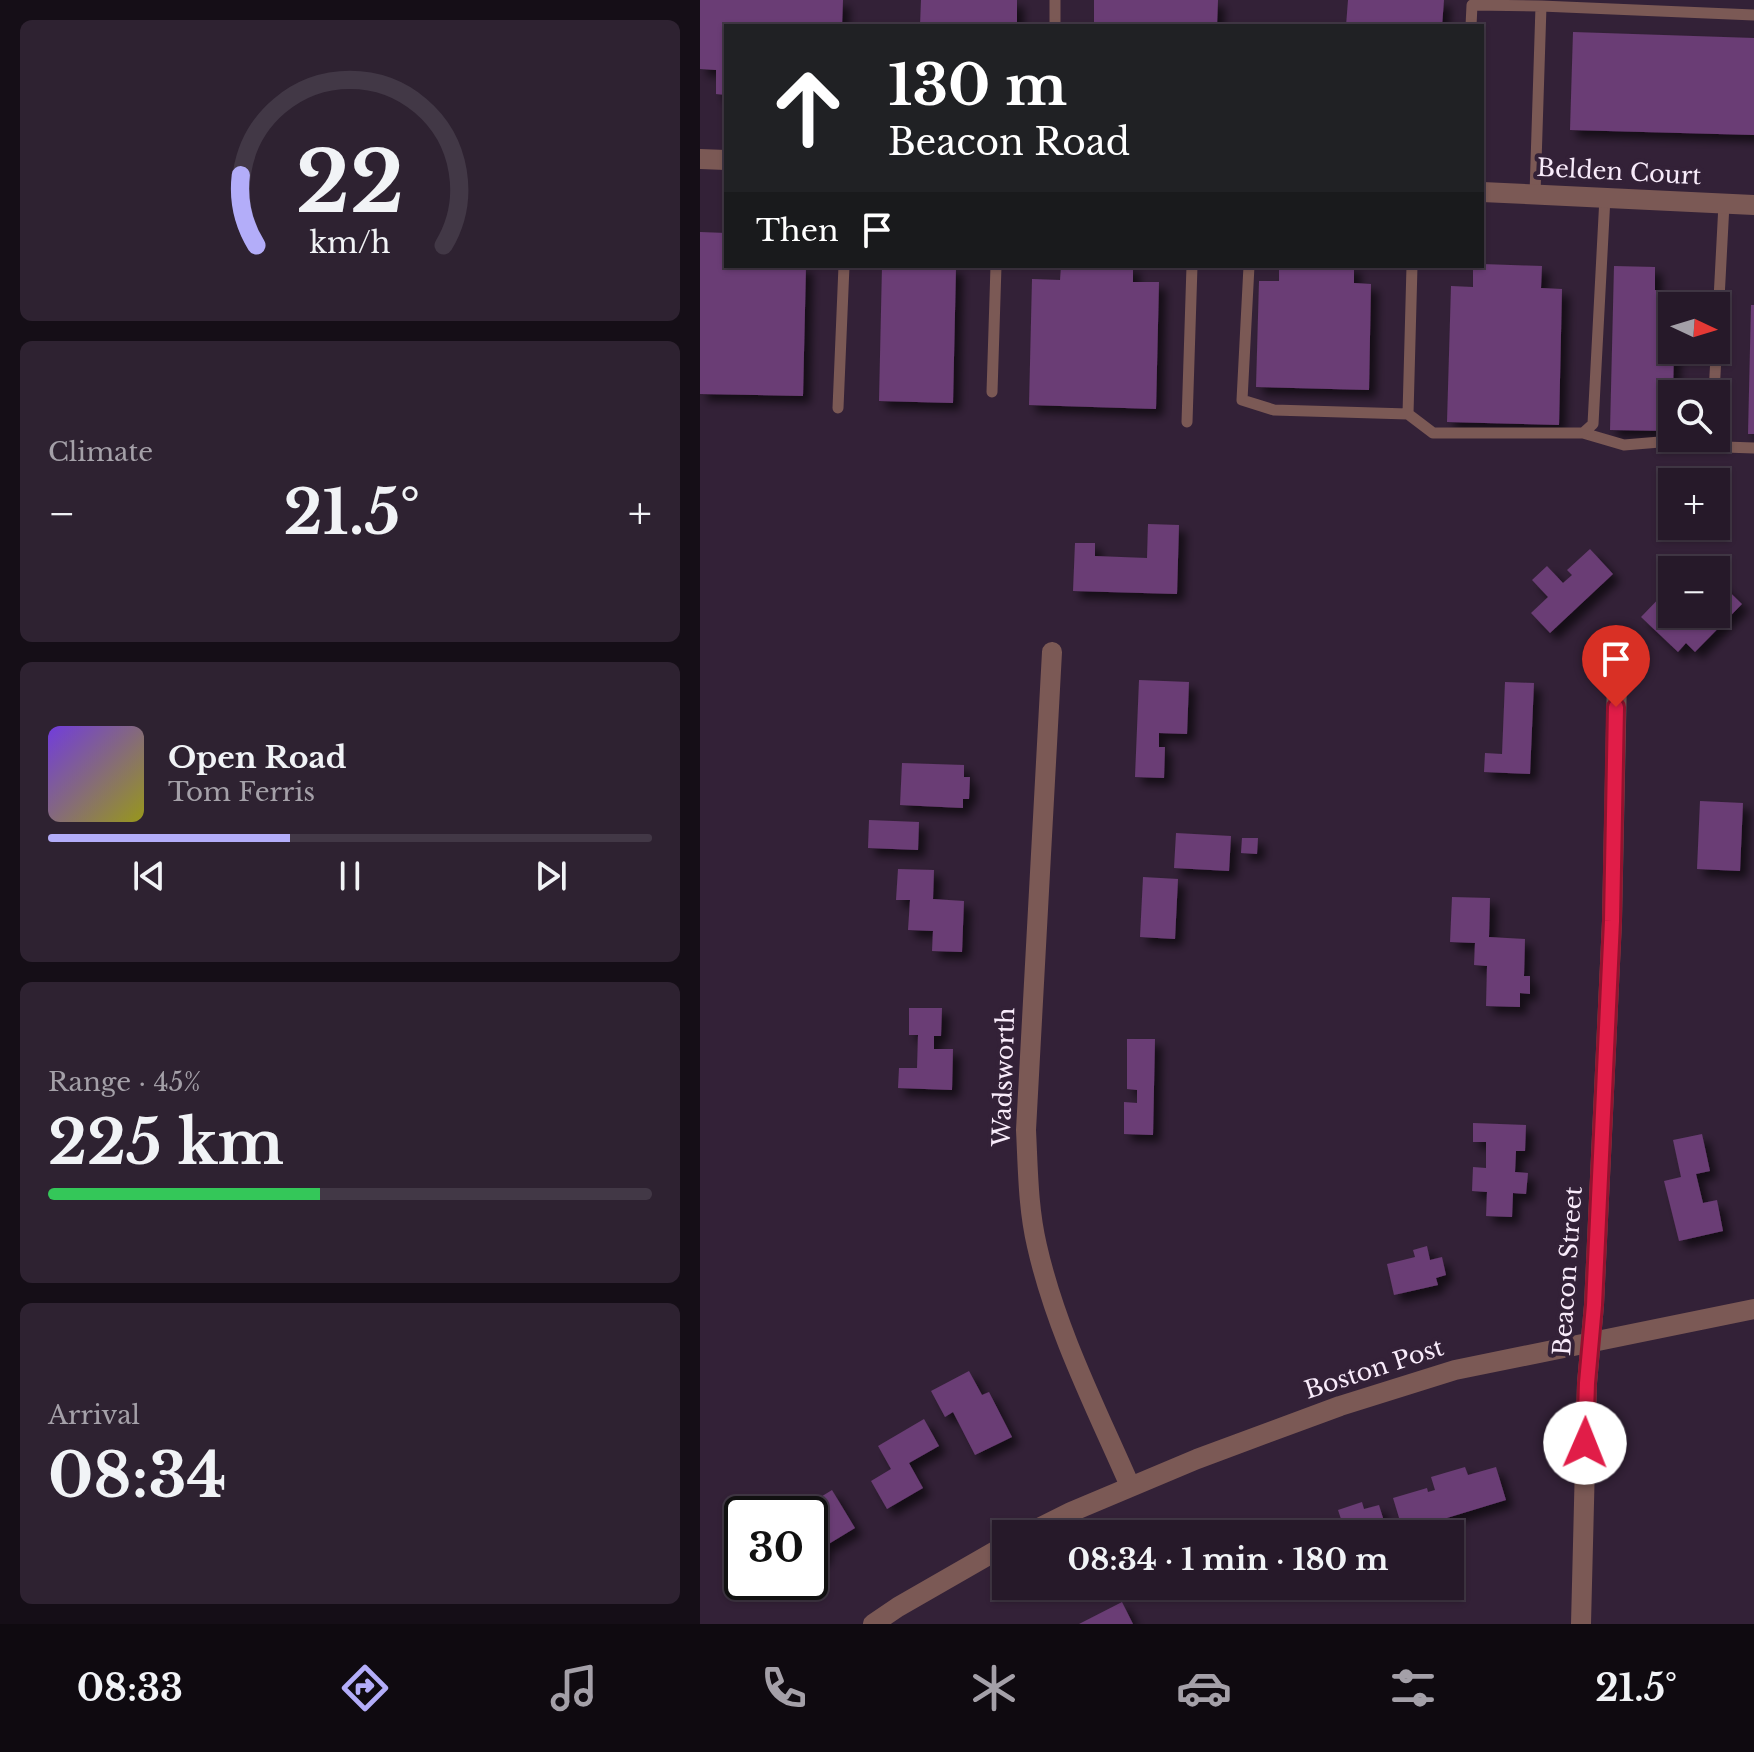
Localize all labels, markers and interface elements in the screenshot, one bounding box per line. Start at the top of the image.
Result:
text: 130 m [888,51,1067,120]
icon: ahead [756,56,860,160]
text: Beacon Road [888,120,1130,165]
text: 22 [296,131,404,234]
street label: Belden Court [1536,153,1702,190]
icon: arrive [855,208,899,252]
text: Then [756,212,839,249]
text: km/h [309,226,391,262]
north arrow [1658,292,1730,364]
map controls [1658,292,1730,628]
button: search [1658,380,1730,452]
text: Climate [48,436,153,468]
button: + [1658,468,1730,540]
text: 21.5° [284,476,420,550]
text: − [48,486,76,541]
text: + [628,486,652,541]
button: − [1658,556,1730,628]
pin [1582,625,1650,707]
icon: arrive [1594,637,1638,681]
text: Open Road [168,739,347,776]
text: Tom Ferris [168,776,315,808]
icon: previous [127,854,171,898]
icon: pause [328,854,372,898]
icon: next [529,854,573,898]
street label: Wadsworth [987,1007,1020,1148]
text: Range · 45% [48,1066,201,1098]
text: 225 km [48,1106,284,1180]
street label: Beacon Street [1547,1185,1588,1357]
street label: Boston Post [1301,1332,1447,1405]
text: Arrival [48,1399,140,1431]
position arrow [1543,1401,1627,1485]
text: 08:34 [48,1439,227,1513]
speed limit sign: 30 [724,1496,828,1600]
text: 08:34 · 1 min · 180 m [1068,1541,1388,1578]
icon: directions [337,1660,393,1716]
icon: music [546,1660,602,1716]
icon: phone [756,1660,812,1716]
icon: climate [966,1660,1022,1716]
icon: car [1176,1660,1232,1716]
icon: filters [1385,1660,1441,1716]
text: 08:33 [77,1666,183,1711]
text: 21.5° [1595,1666,1677,1711]

